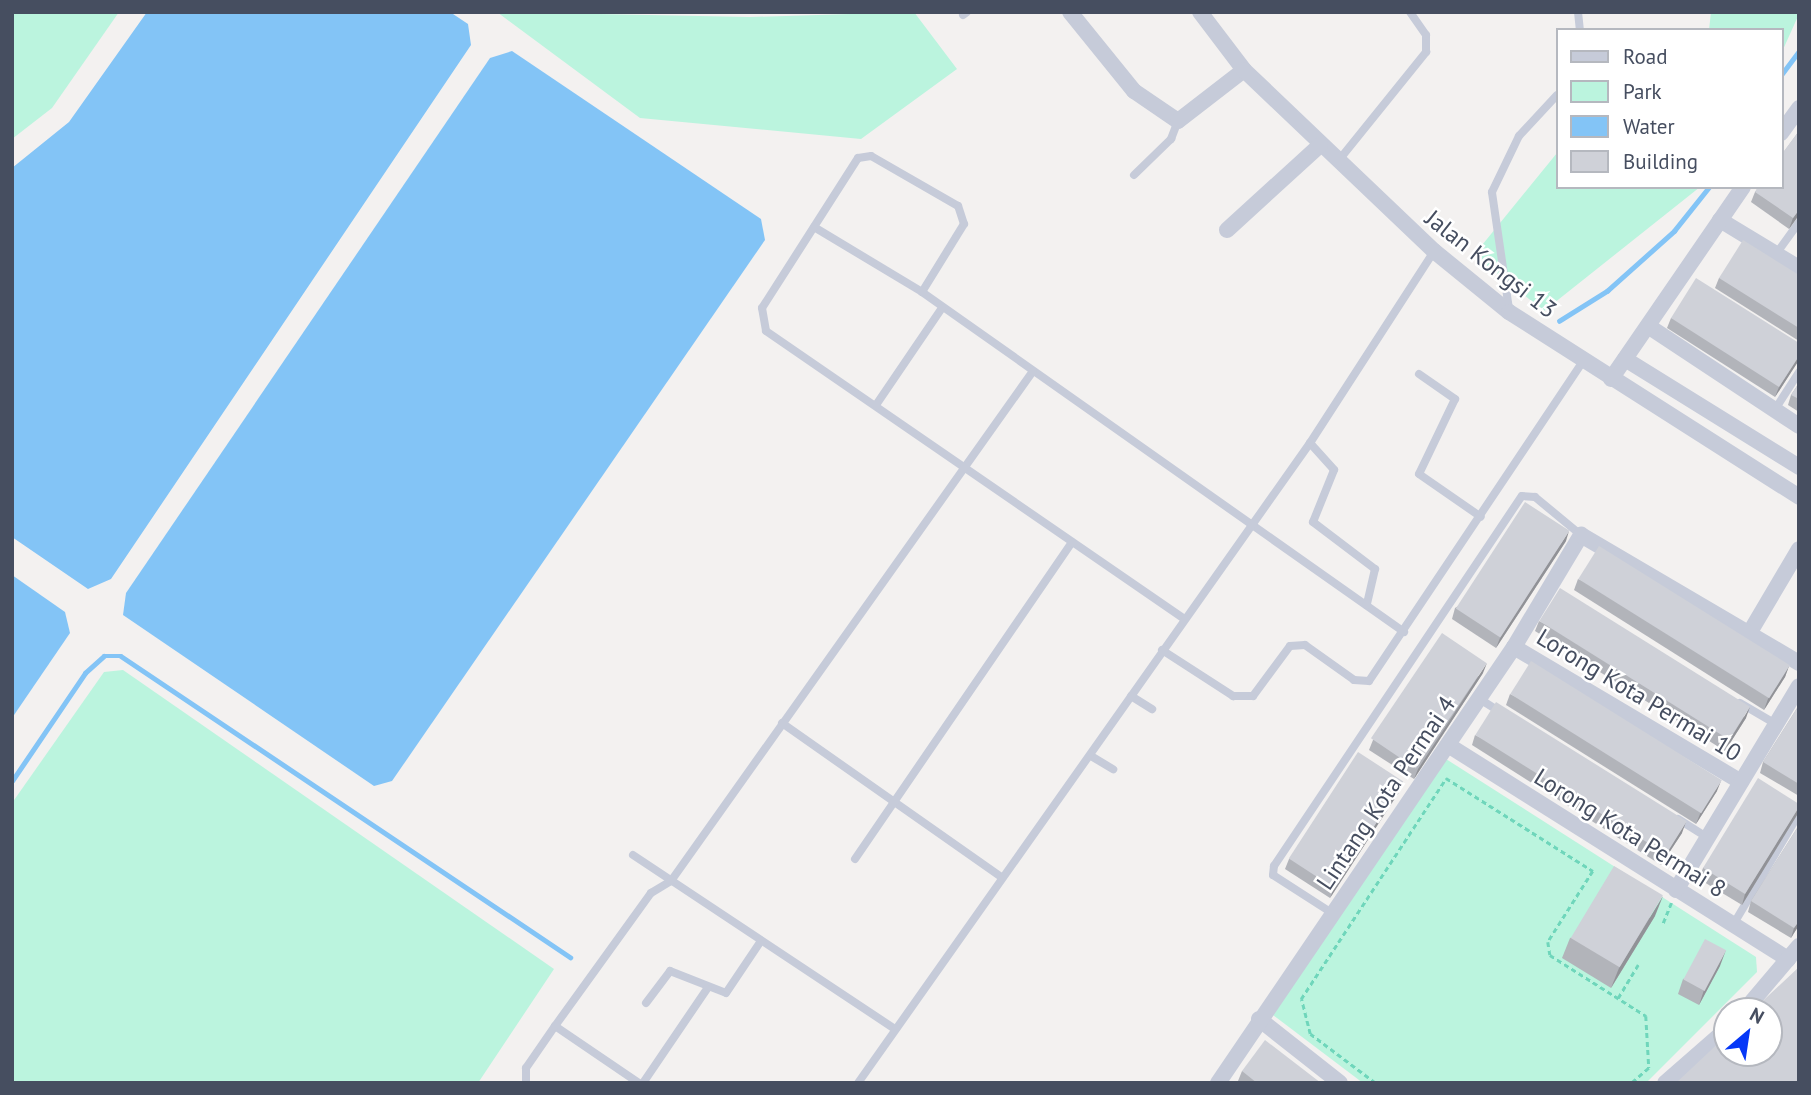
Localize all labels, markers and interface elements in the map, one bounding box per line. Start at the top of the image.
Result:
legend [1556,28,1783,189]
text: Road [1623,43,1667,70]
text: Park [1623,78,1662,105]
text: Water [1623,113,1675,140]
text: Building [1623,148,1698,175]
street label: Jalan Kongsi 13 [1420,204,1562,324]
street label: Lorong Kota Permai 10 [1532,623,1746,767]
street label: Lintang Kota Permai 4 [1310,691,1462,895]
street label: Lorong Kota Permai 8 [1529,762,1731,904]
north arrow [1713,997,1783,1067]
text: N [1746,1002,1768,1029]

